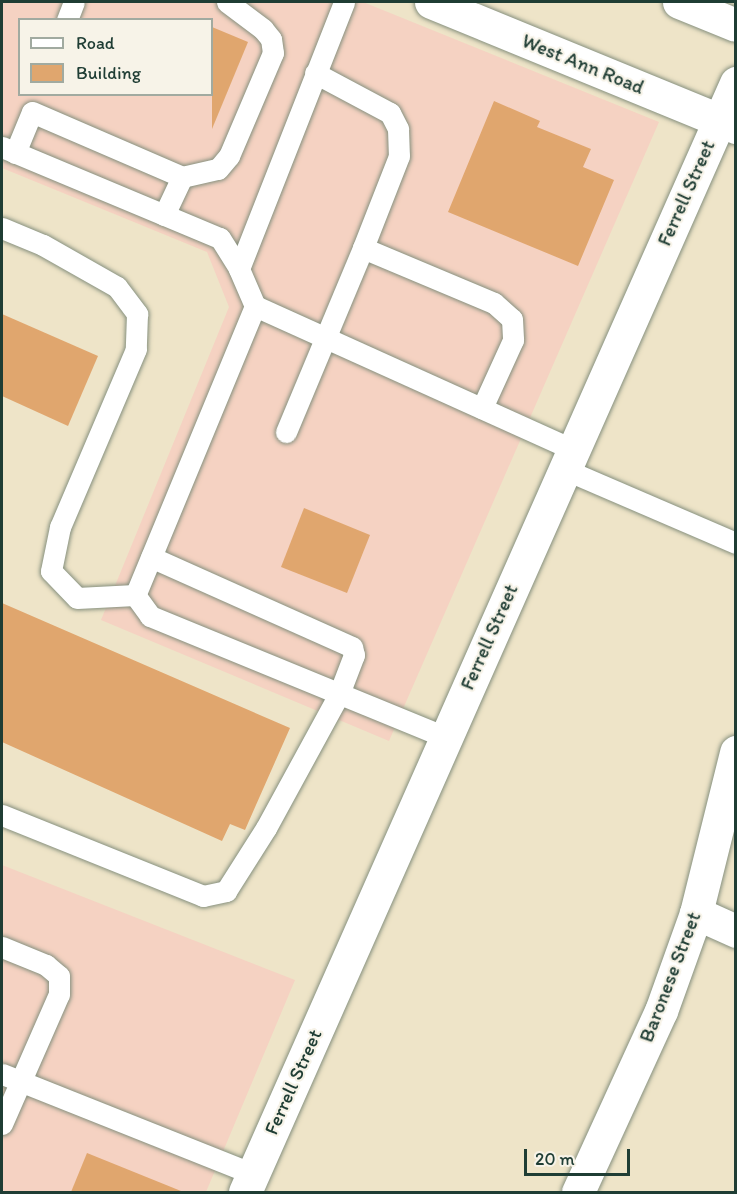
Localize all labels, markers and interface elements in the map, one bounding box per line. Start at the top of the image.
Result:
legend [18,18,213,96]
street label: West Ann Road [519,29,647,99]
text: Road [76,32,115,54]
text: Building [76,62,141,84]
street label: Ferrell Street [652,137,720,249]
street label: Ferrell Street [455,581,523,693]
street label: Baronese Street [634,908,706,1046]
street label: Ferrell Street [259,1026,327,1138]
scale bar [527,1137,634,1175]
text: 20 m [535,1148,575,1170]

